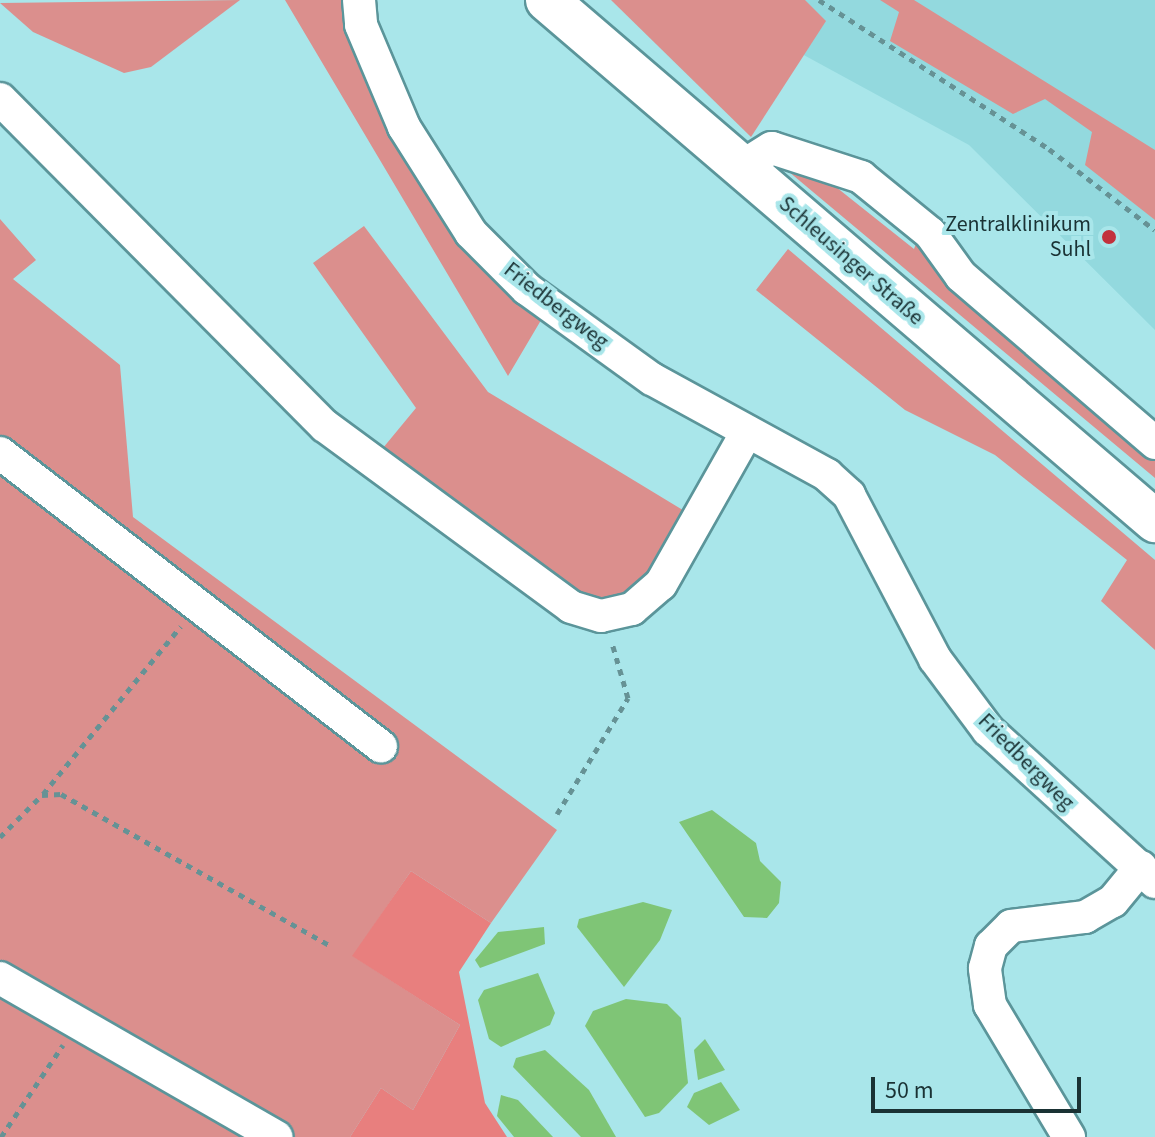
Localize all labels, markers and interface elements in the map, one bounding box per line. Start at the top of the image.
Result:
street label: Schleusinger Straße [773,191,929,331]
place label: Zentralklinikum Suhl [945,211,1091,262]
marker: Zentralklinikum Suhl [1098,226,1120,248]
street label: Friedbergweg [498,257,614,355]
street label: Friedbergweg [972,708,1080,816]
scale bar [875,1061,1085,1111]
text: 50 m [885,1073,934,1108]

